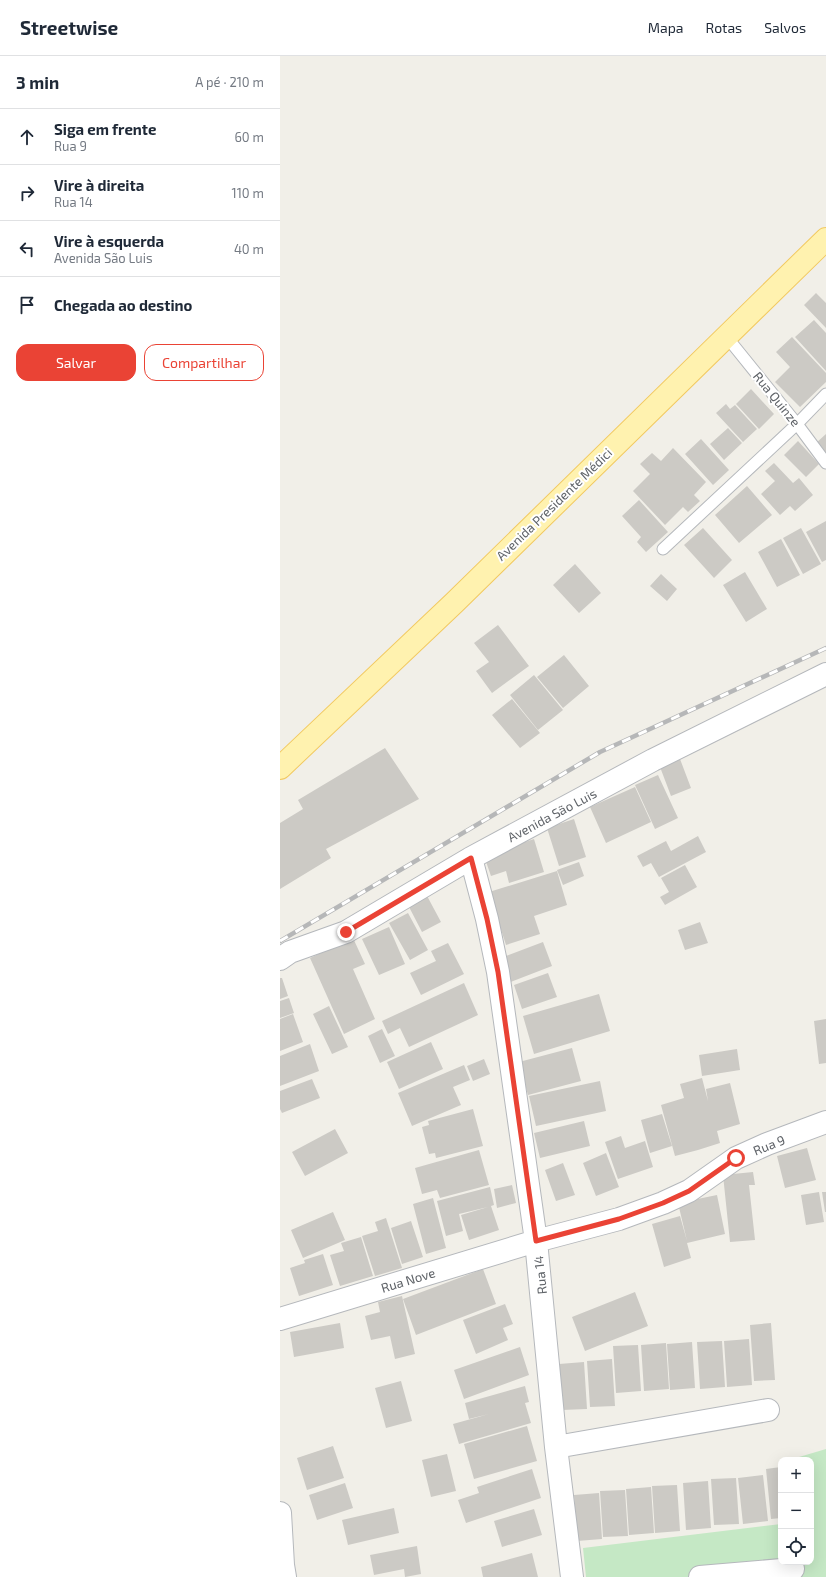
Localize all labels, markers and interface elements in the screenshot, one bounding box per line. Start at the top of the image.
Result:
text: Streetwise [20,16,118,39]
text: Mapa [648,19,684,36]
text: Rotas [706,19,742,36]
text: Salvos [764,19,806,36]
text: 3 min [16,72,59,92]
text: A pé · 210 m [195,74,264,90]
text: Siga em frente [54,120,156,138]
icon: ahead [16,126,38,148]
text: 60 m [234,129,264,145]
text: Rua 9 [54,138,87,154]
text: Vire à direita [54,176,144,194]
icon: right [16,182,38,204]
text: 110 m [232,185,264,201]
text: Rua 14 [54,194,93,210]
text: Vire à esquerda [54,232,164,250]
icon: left [16,238,38,260]
text: 40 m [234,241,264,257]
text: Avenida São Luis [54,250,153,266]
icon: arrive [16,294,38,316]
text: Chegada ao destino [54,296,192,314]
button: Salvar [16,344,136,381]
button: Compartilhar [144,344,264,381]
street label: Rua Quinze [750,368,804,430]
street label: Avenida Presidente Médici [493,444,615,564]
street label: Avenida São Luis [505,785,599,845]
route end [337,923,355,941]
street label: Rua 9 [751,1131,787,1159]
route start [727,1149,745,1167]
street label: Rua 14 [530,1255,550,1295]
street label: Rua Nove [379,1264,437,1296]
map controls [778,1457,814,1565]
button: + [778,1457,814,1493]
button: − [778,1493,814,1529]
button: locate [778,1529,814,1565]

